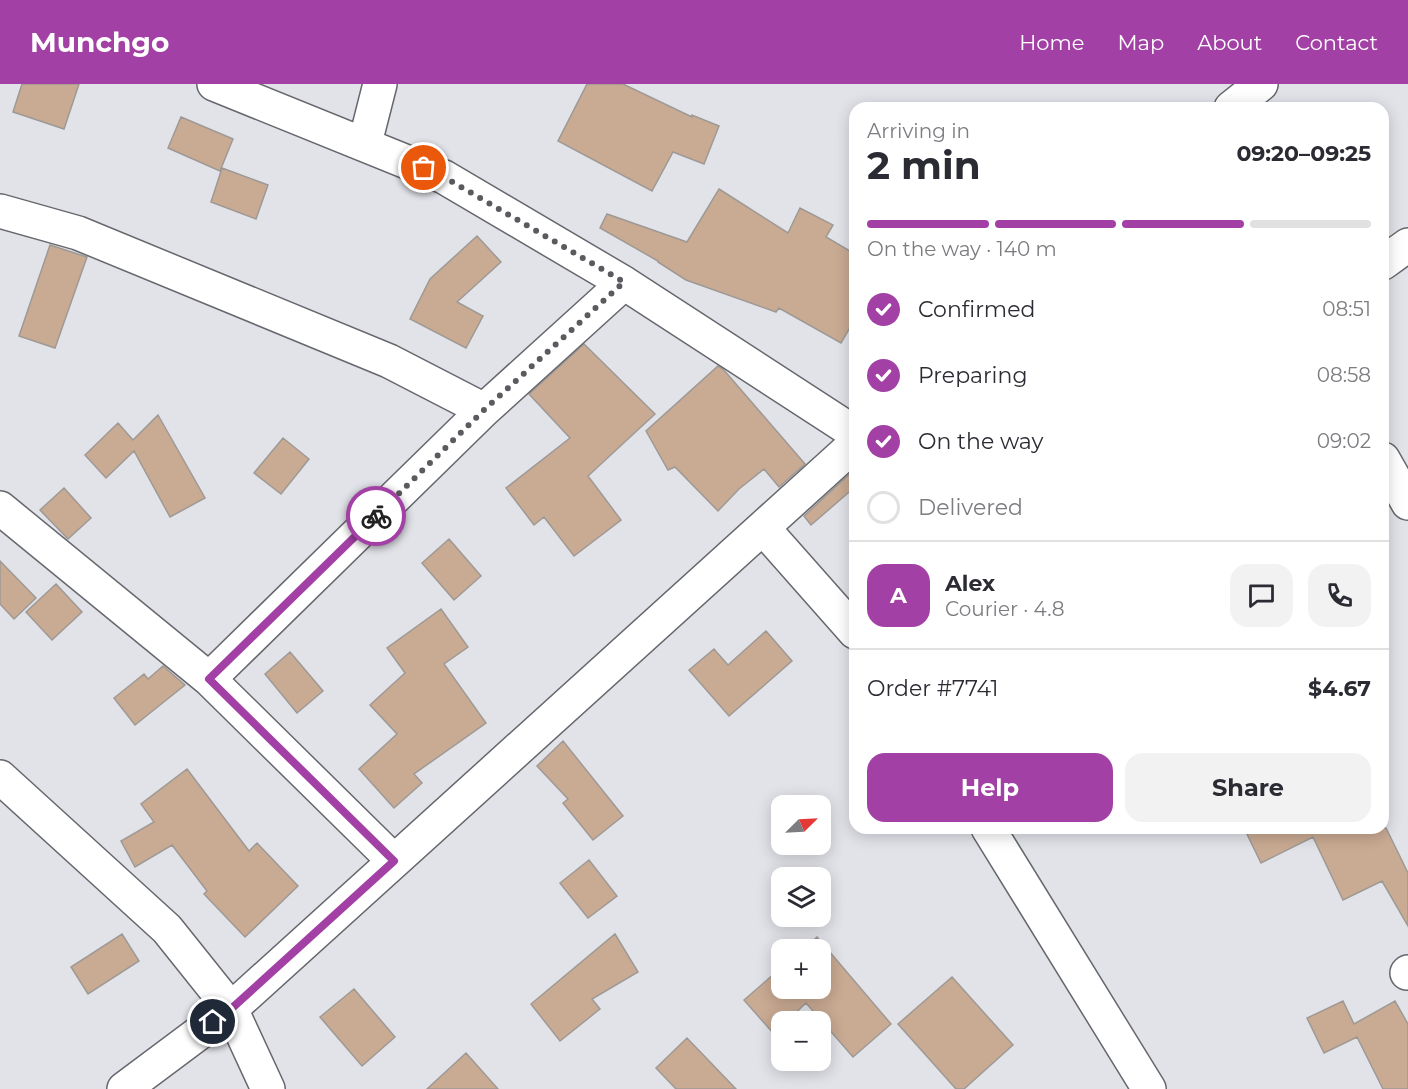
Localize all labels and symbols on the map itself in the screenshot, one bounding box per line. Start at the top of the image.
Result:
pin [398,142,449,193]
courier [346,486,406,546]
north arrow [771,795,831,855]
pin [187,996,238,1047]

